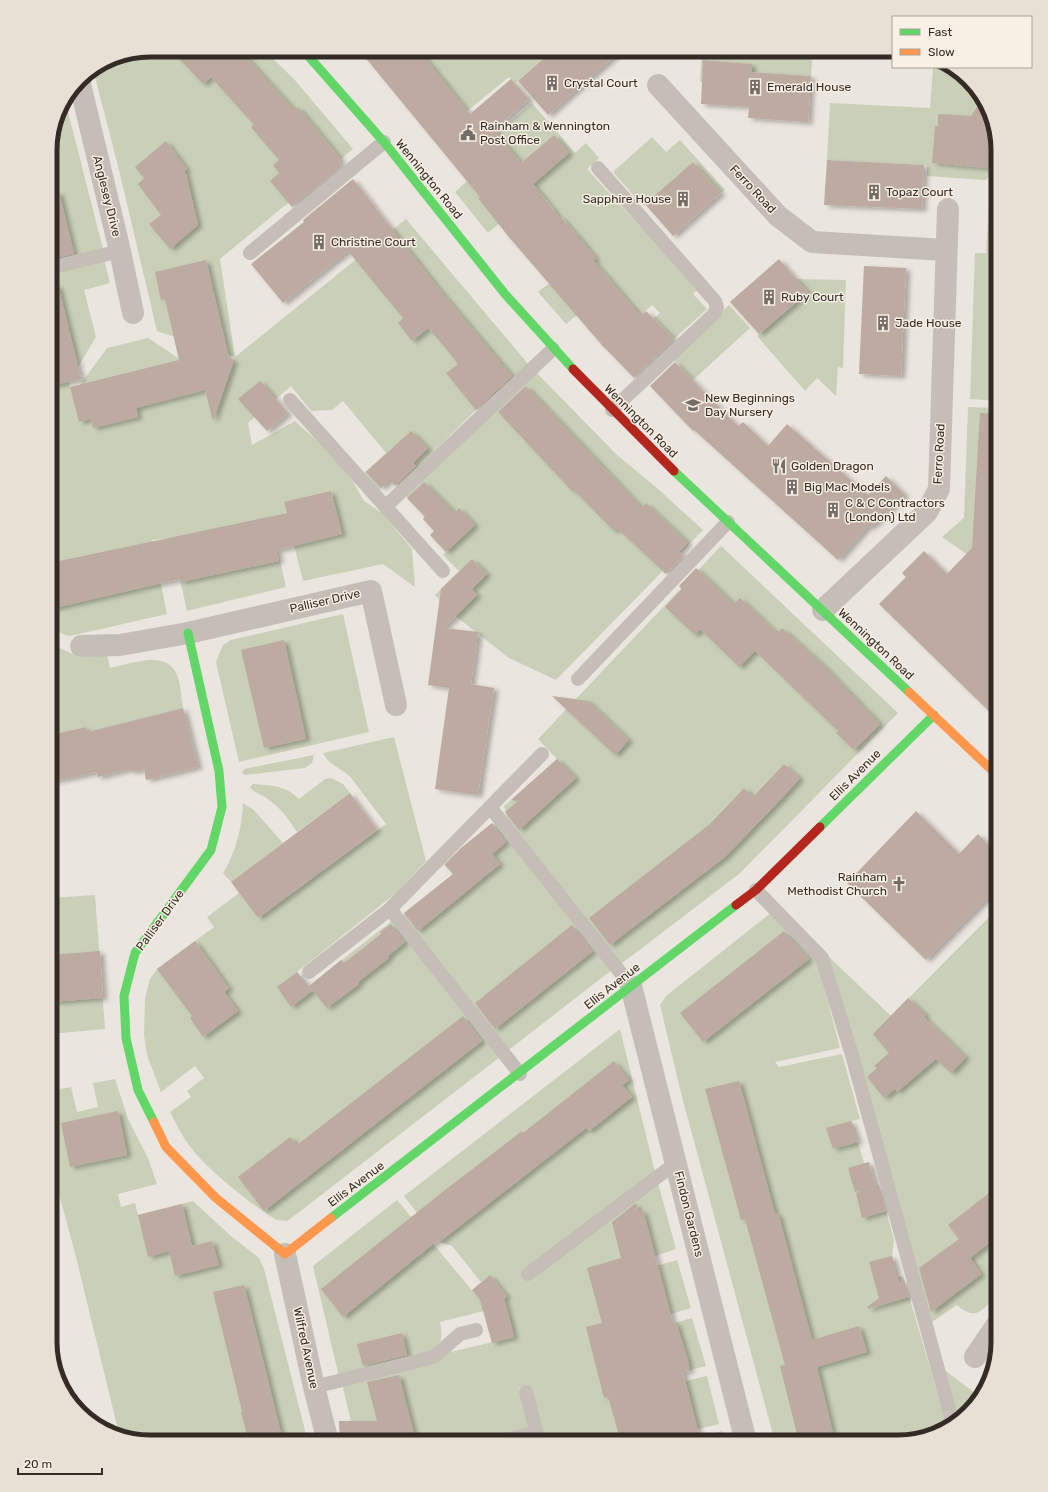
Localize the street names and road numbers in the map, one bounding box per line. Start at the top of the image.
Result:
street label: Wennington Road [393,136,465,222]
street label: Anglesey Drive [90,154,124,238]
street label: Ferro Road [727,162,779,216]
street label: Wennington Road [601,381,681,461]
street label: Ferro Road [930,423,948,485]
street label: Palliser Drive [288,586,362,616]
street label: Wennington Road [835,605,917,683]
street label: Ellis Avenue [826,746,884,804]
street label: Palliser Drive [133,887,187,953]
street label: Ellis Avenue [581,960,643,1012]
street label: Ellis Avenue [325,1158,387,1210]
street label: Findon Gardens [672,1170,706,1258]
street label: Wilfred Avenue [291,1306,322,1390]

